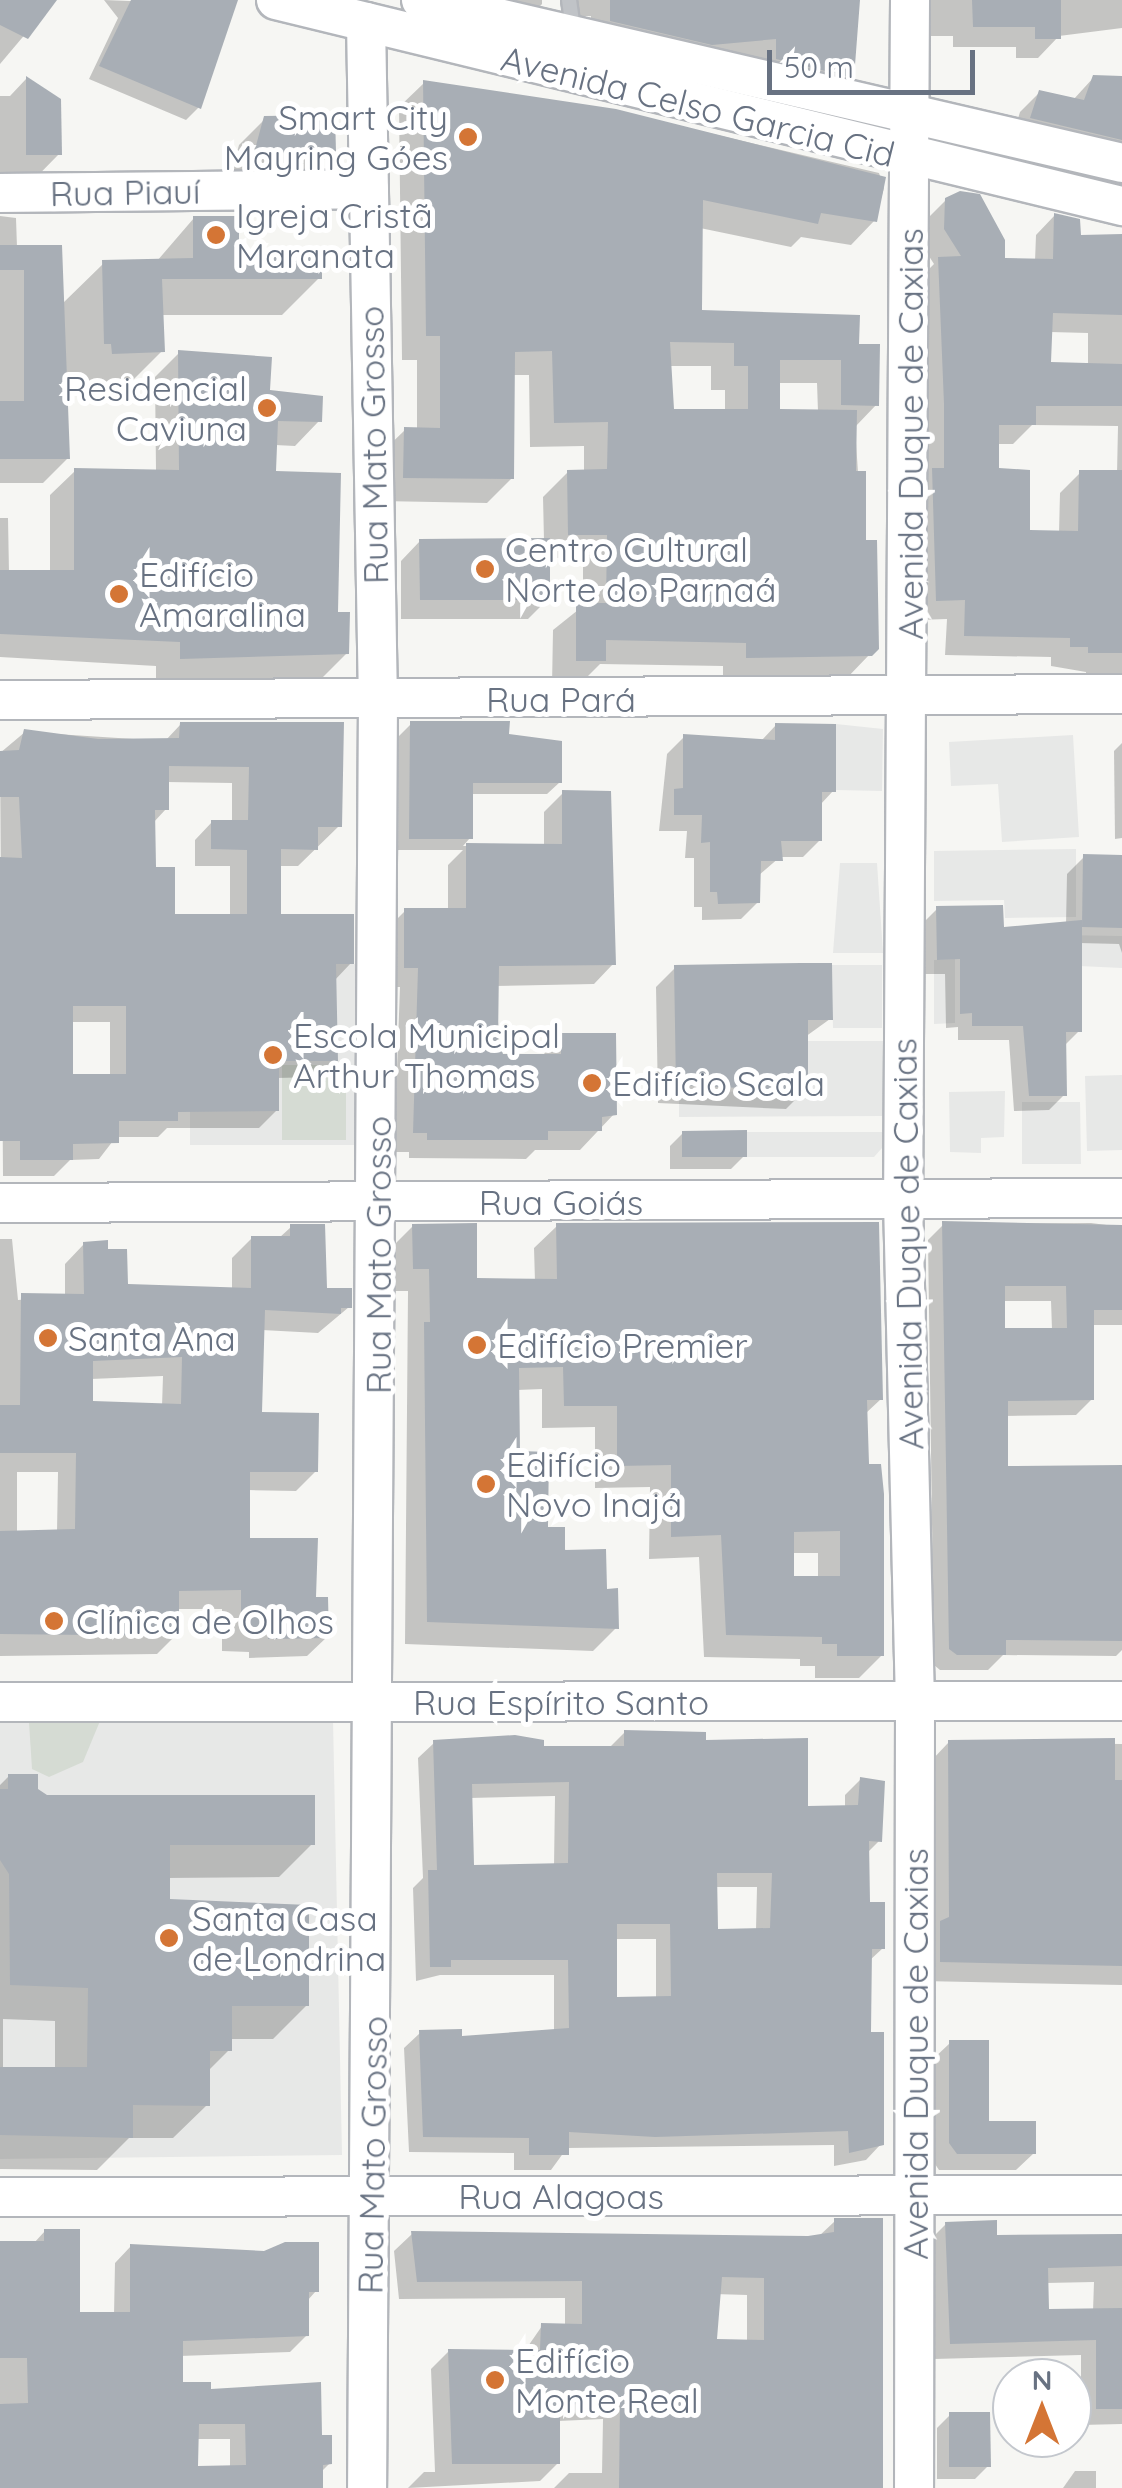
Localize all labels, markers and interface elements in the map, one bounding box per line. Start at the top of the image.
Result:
scale bar [772,30,980,92]
street label: Avenida Celso Garcia Cid [497,37,899,175]
text: 50 m [784,48,854,86]
place label: Smart City Mayring Góes [224,96,448,178]
marker: Smart City Mayring Góes [457,126,479,148]
street label: Rua Piauí [49,170,201,214]
place label: Igreja Cristã Maranata [236,194,433,276]
marker: Igreja Cristã Maranata [205,224,227,246]
street label: Avenida Duque de Caxias [889,228,931,640]
street label: Rua Mato Grosso [350,305,396,585]
place label: Residencial Caviuna [64,367,247,449]
marker: Residencial Caviuna [256,397,278,419]
place label: Centro Cultural Norte do Parnaá [505,528,776,610]
place label: Edifício Amaralina [139,553,306,635]
marker: Centro Cultural Norte do Parnaá [474,558,496,580]
marker: Edifício Amaralina [108,583,130,605]
street label: Rua Pará [486,678,636,720]
place label: Escola Municipal Arthur Thomas [293,1014,560,1096]
street label: Avenida Duque de Caxias [882,1038,932,1450]
marker: Escola Municipal Arthur Thomas [262,1044,284,1066]
place label: Edifício Scala [612,1062,825,1104]
marker: Edifício Scala [581,1072,603,1094]
street label: Rua Mato Grosso [357,1116,399,1394]
street label: Rua Goiás [479,1181,643,1223]
place label: Santa Ana [68,1317,236,1359]
place label: Edifício Premier [497,1324,748,1366]
marker: Santa Ana [37,1327,59,1349]
marker: Edifício Premier [466,1334,488,1356]
place label: Edifício Novo Inajá [506,1443,682,1525]
marker: Edifício Novo Inajá [475,1473,497,1495]
place label: Clínica de Olhos [76,1600,334,1642]
marker: Clínica de Olhos [41,1608,67,1634]
street label: Rua Espírito Santo [413,1681,709,1723]
street label: Avenida Duque de Caxias [894,1848,936,2260]
place label: Santa Casa de Londrina [192,1897,386,1979]
marker: Santa Casa de Londrina [156,1925,182,1951]
street label: Rua Mato Grosso [349,2015,395,2295]
street label: Rua Alagoas [458,2175,664,2217]
place label: Edifício Monte Real [515,2339,699,2421]
north arrow [992,2358,1092,2458]
text: N [1032,2362,1052,2397]
marker: Edifício Monte Real [484,2369,506,2391]

